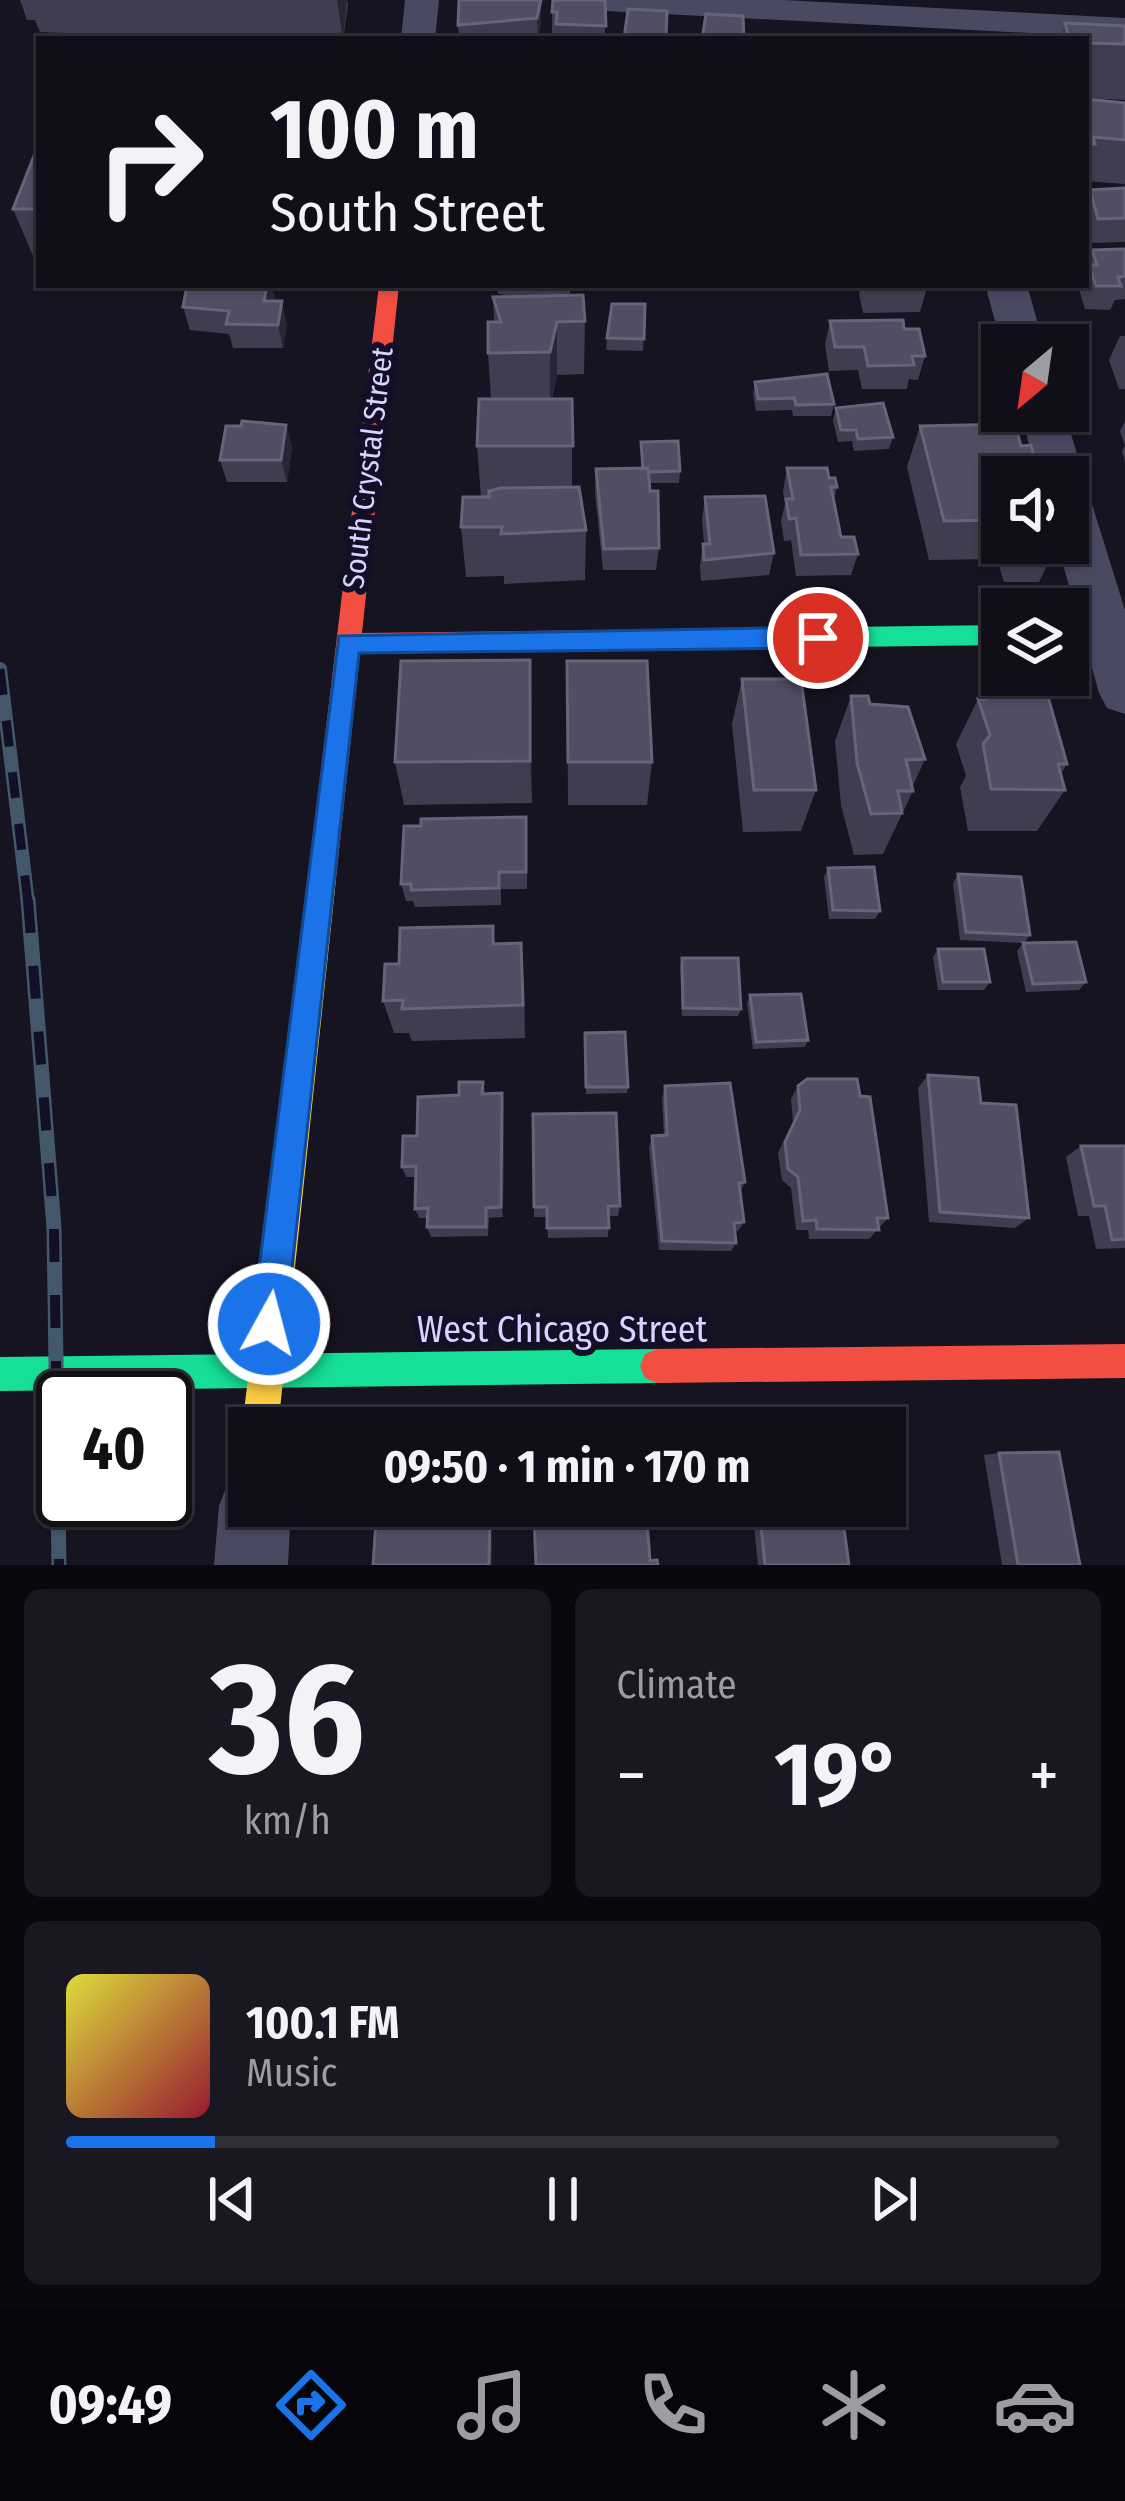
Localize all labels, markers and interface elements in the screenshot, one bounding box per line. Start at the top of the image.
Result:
text: 100 m [270,79,479,180]
icon: right [72,84,228,240]
text: South Street [270,181,545,245]
north arrow [981,324,1089,432]
map controls [981,324,1089,696]
street label: South Crystal Street [335,345,401,591]
button: sound [981,456,1089,564]
pin [767,587,869,689]
button: layers [981,588,1089,696]
icon: arrive [785,605,851,671]
position arrow [206,1261,332,1387]
street label: West Chicago Street [417,1308,708,1352]
speed limit sign: 40 [36,1371,192,1527]
text: 09:50 · 1 min · 170 m [384,1440,750,1494]
text: 36 [210,1626,365,1813]
text: Climate [617,1662,737,1708]
text: 19° [774,1721,901,1829]
text: − [617,1736,646,1815]
text: + [1029,1736,1059,1815]
text: km/h [244,1798,331,1844]
text: 100.1 FM [246,1996,399,2050]
text: Music [246,2050,337,2096]
icon: previous [199,2166,265,2232]
icon: pause [530,2166,596,2232]
icon: next [861,2166,927,2232]
icon: directions [269,2363,353,2447]
icon: music [450,2363,534,2447]
icon: phone [631,2363,715,2447]
icon: climate [812,2363,896,2447]
icon: car [993,2363,1077,2447]
text: 09:49 [48,2373,172,2437]

